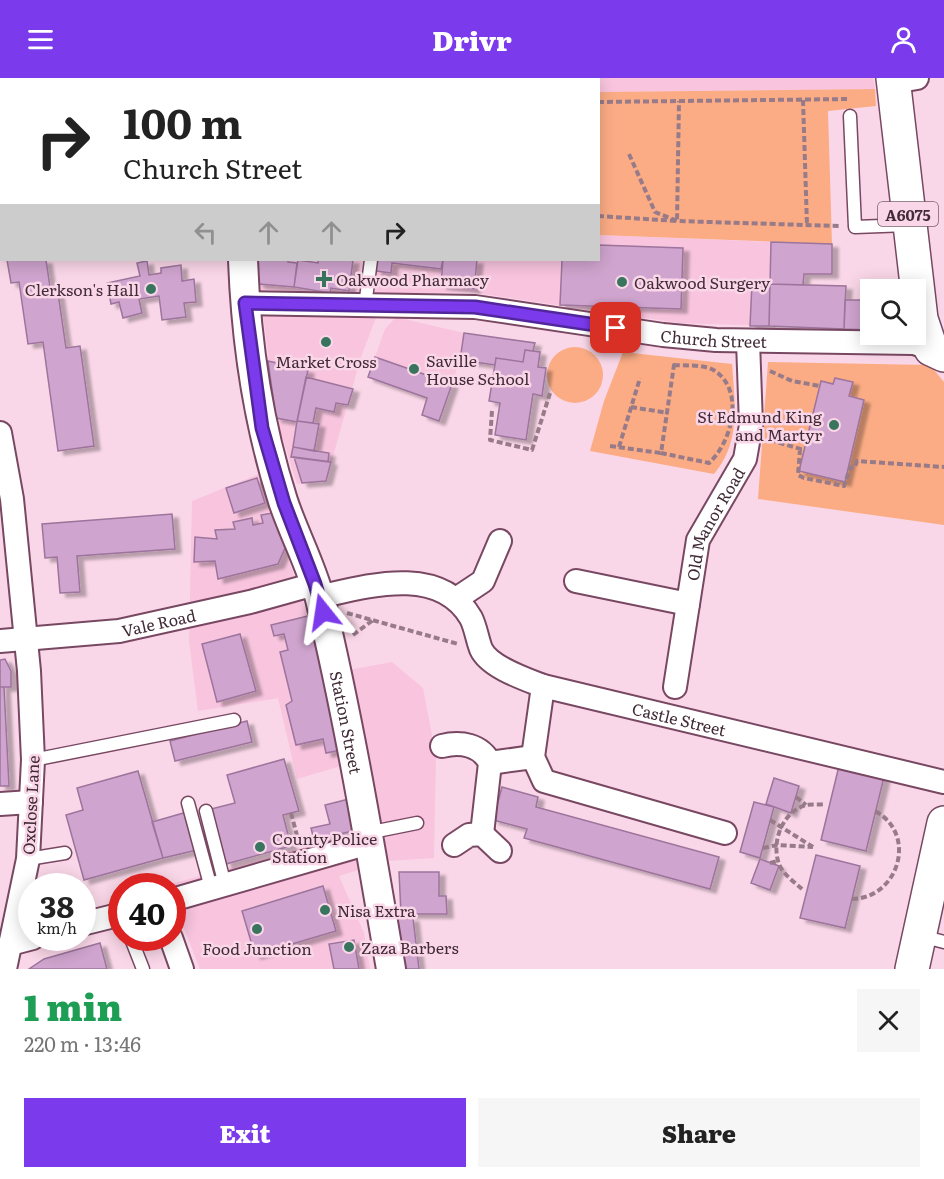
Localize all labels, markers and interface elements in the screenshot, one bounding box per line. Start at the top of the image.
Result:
text: Drivr [432,19,512,59]
icon: menu [24,23,57,56]
icon: person [887,23,920,56]
text: 100 m [123,90,242,152]
icon: right [24,102,102,180]
text: Church Street [123,147,302,187]
road number: A6075 [878,202,938,226]
icon: left [189,216,222,249]
icon: ahead [252,216,285,249]
icon: ahead [315,216,348,249]
icon: right [378,216,411,249]
place label: Oakwood Pharmacy [336,267,490,291]
place label: Oakwood Surgery [634,270,771,294]
marker: Oakwood Pharmacy [317,272,331,286]
marker: Oakwood Surgery [615,275,629,289]
place label: Clerkson's Hall [25,277,139,301]
map controls [860,279,926,345]
button: search [860,279,926,345]
marker: Clerkson's Hall [144,282,158,296]
pin [590,302,641,353]
icon: arrive [599,311,632,344]
street label: Church Street [660,323,768,353]
marker: Market Cross [319,335,333,349]
place label: Saville House School [426,348,529,390]
place label: Market Cross [276,349,376,373]
marker: Saville House School [407,362,421,376]
place label: St Edmund King and Martyr [697,404,822,446]
marker: St Edmund King and Martyr [827,418,841,432]
street label: Old Manor Road [680,462,750,582]
position arrow [291,580,355,644]
street label: Vale Road [119,602,198,642]
street label: Station Street [325,669,369,776]
street label: Castle Street [630,696,729,742]
street label: Oxclose Lane [15,755,45,855]
place label: County Police Station [272,826,377,868]
marker: County Police Station [253,840,267,854]
speed limit sign: 40 [108,873,186,951]
text: 38 [40,883,74,927]
place label: Nisa Extra [337,898,416,922]
marker: Nisa Extra [318,903,332,917]
text: km/h [37,916,77,939]
marker: Food Junction [250,922,264,936]
place label: Zaza Barbers [361,935,459,959]
place label: Food Junction [202,936,312,960]
marker: Zaza Barbers [342,940,356,954]
text: 1 min [24,979,122,1032]
button: close [857,989,920,1052]
text: 220 m · 13:46 [24,1028,141,1058]
button: Exit [24,1098,466,1167]
button: Share [478,1098,920,1167]

